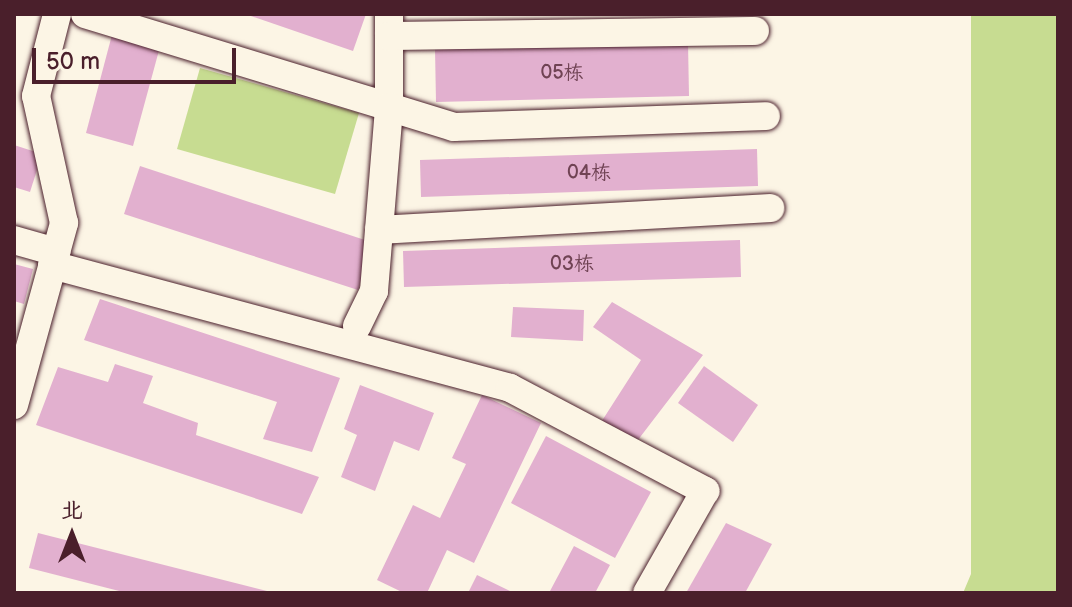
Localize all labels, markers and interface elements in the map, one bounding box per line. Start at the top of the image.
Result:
scale bar [36,32,240,82]
text: 50 m [46,47,100,76]
house number: 05栋 [540,61,584,85]
house number: 04栋 [567,161,611,185]
house number: 03栋 [550,252,594,276]
north arrow [32,495,112,575]
text: 北 [61,497,83,524]

